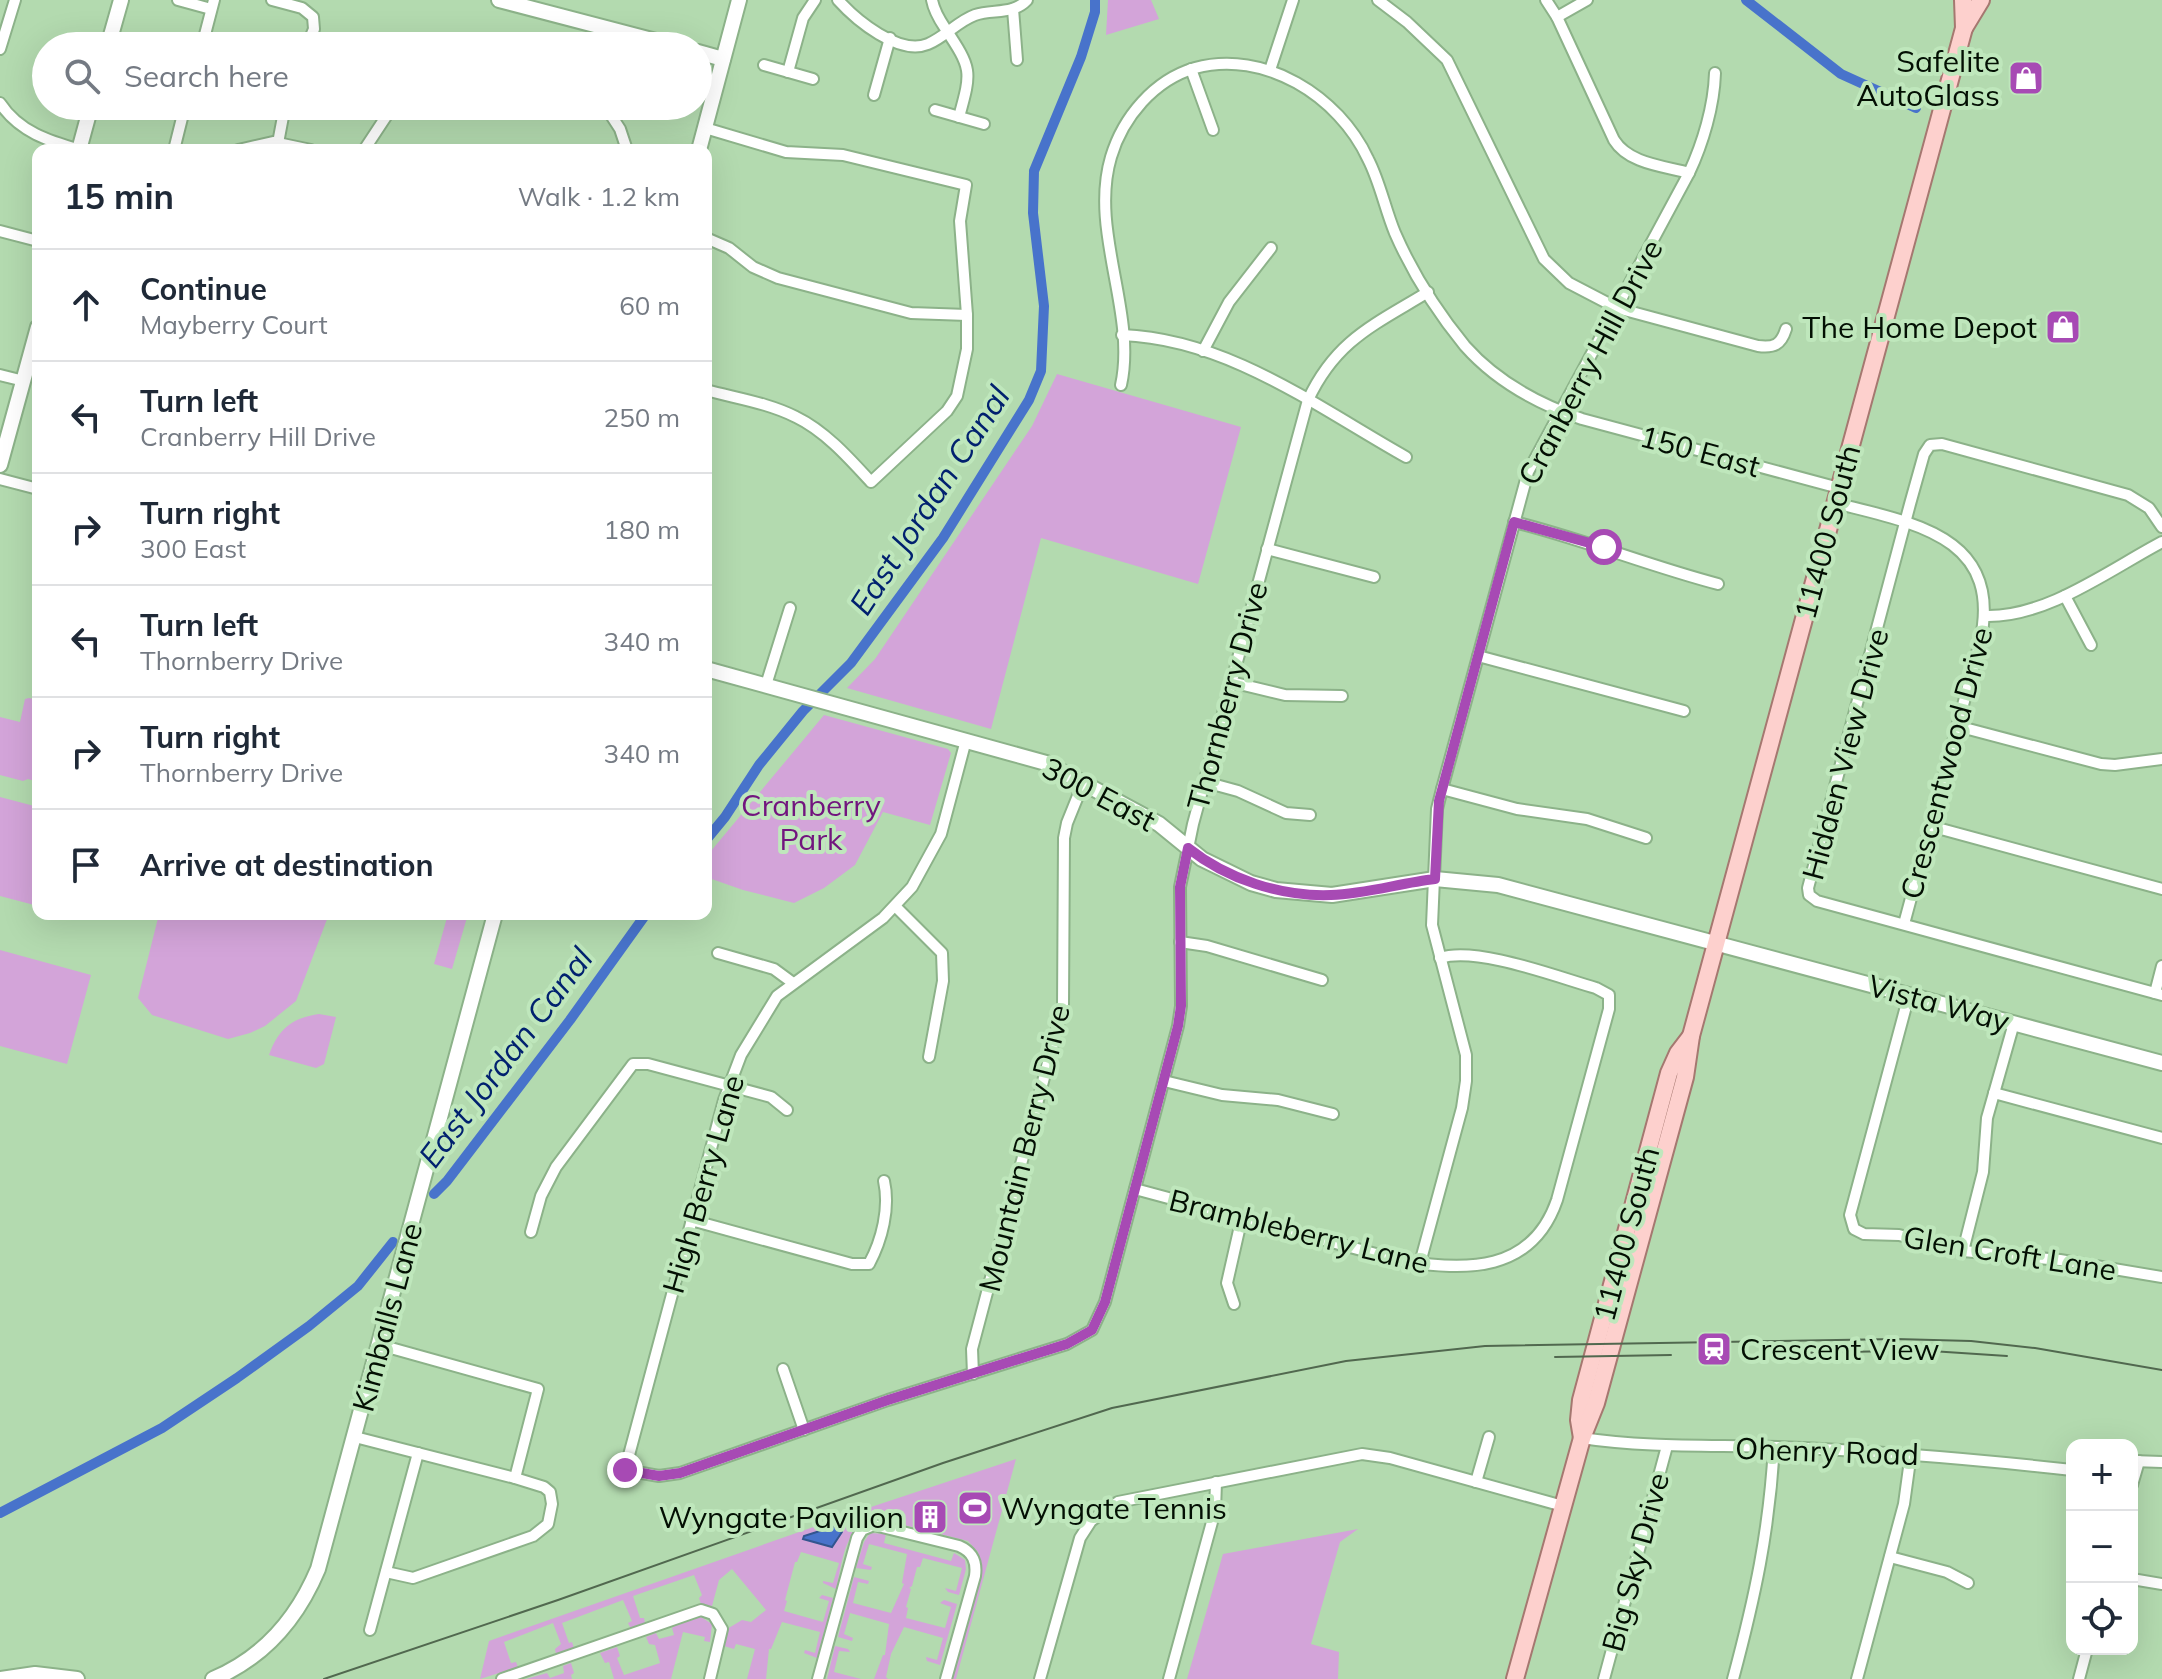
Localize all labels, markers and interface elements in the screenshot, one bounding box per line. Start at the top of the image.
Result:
search box [32,32,712,120]
place label: Safelite AutoGlass [1856,42,2000,114]
icon: search [60,54,104,98]
text: Search here [124,57,289,95]
shop icon: Safelite AutoGlass [2007,59,2045,97]
text: 15 min [64,175,174,218]
text: Walk · 1.2 km [518,180,680,213]
street label: Cranberry Hill Drive [1509,233,1671,491]
text: Continue [140,270,267,308]
icon: ahead [64,283,108,327]
text: 60 m [619,289,680,322]
text: Mayberry Court [140,308,328,341]
place label: The Home Depot [1802,308,2037,346]
shop icon: The Home Depot [2044,308,2082,346]
water label: East Jordan Canal [840,378,1018,622]
text: Turn left [140,382,258,420]
icon: left [64,395,108,439]
text: 250 m [604,401,680,434]
street label: 150 East [1636,417,1764,485]
text: Cranberry Hill Drive [140,420,376,453]
street label: 11400 South [1785,441,1869,623]
text: Turn right [140,494,280,532]
icon: right [64,507,108,551]
text: 180 m [604,513,680,546]
route start [1586,529,1622,565]
text: 300 East [140,532,246,565]
street label: Thornberry Drive [1178,578,1276,814]
text: Turn left [140,606,258,644]
icon: left [64,619,108,663]
street label: Crescentwood Drive [1891,623,2001,903]
street label: Hidden View Drive [1793,624,1897,884]
text: 340 m [604,625,680,658]
text: Thornberry Drive [140,644,343,677]
text: Turn right [140,718,280,756]
icon: right [64,731,108,775]
text: 340 m [604,737,680,770]
street label: 300 East [1036,748,1162,840]
text: Thornberry Drive [140,756,343,789]
park label: Cranberry Park [741,786,881,858]
icon: arrive [64,843,108,887]
text: Arrive at destination [140,846,434,884]
water label: East Jordan Canal [409,939,601,1175]
street label: Vista Way [1864,966,2014,1040]
street label: Mountain Berry Drive [970,1001,1078,1295]
street label: High Berry Lane [654,1071,752,1297]
street label: 11400 South [1584,1143,1668,1325]
street label: Brambleberry Lane [1165,1180,1433,1282]
street label: Glen Croft Lane [1901,1217,2119,1289]
street label: Kimballs Lane [344,1219,430,1415]
station icon: Crescent View [1695,1330,1733,1368]
place label: Crescent View [1740,1330,1939,1368]
street label: Ohenry Road [1735,1429,1919,1473]
map controls [2066,1439,2138,1655]
button: + [2066,1439,2138,1511]
route end [607,1452,643,1488]
street label: Big Sky Drive [1593,1469,1677,1655]
sports icon: Wyngate Tennis [956,1489,994,1527]
place label: Wyngate Tennis [1001,1489,1227,1527]
place label: Wyngate Pavilion [659,1498,904,1536]
building icon: Wyngate Pavilion [911,1498,949,1536]
button: − [2066,1511,2138,1583]
button: locate [2066,1583,2138,1655]

